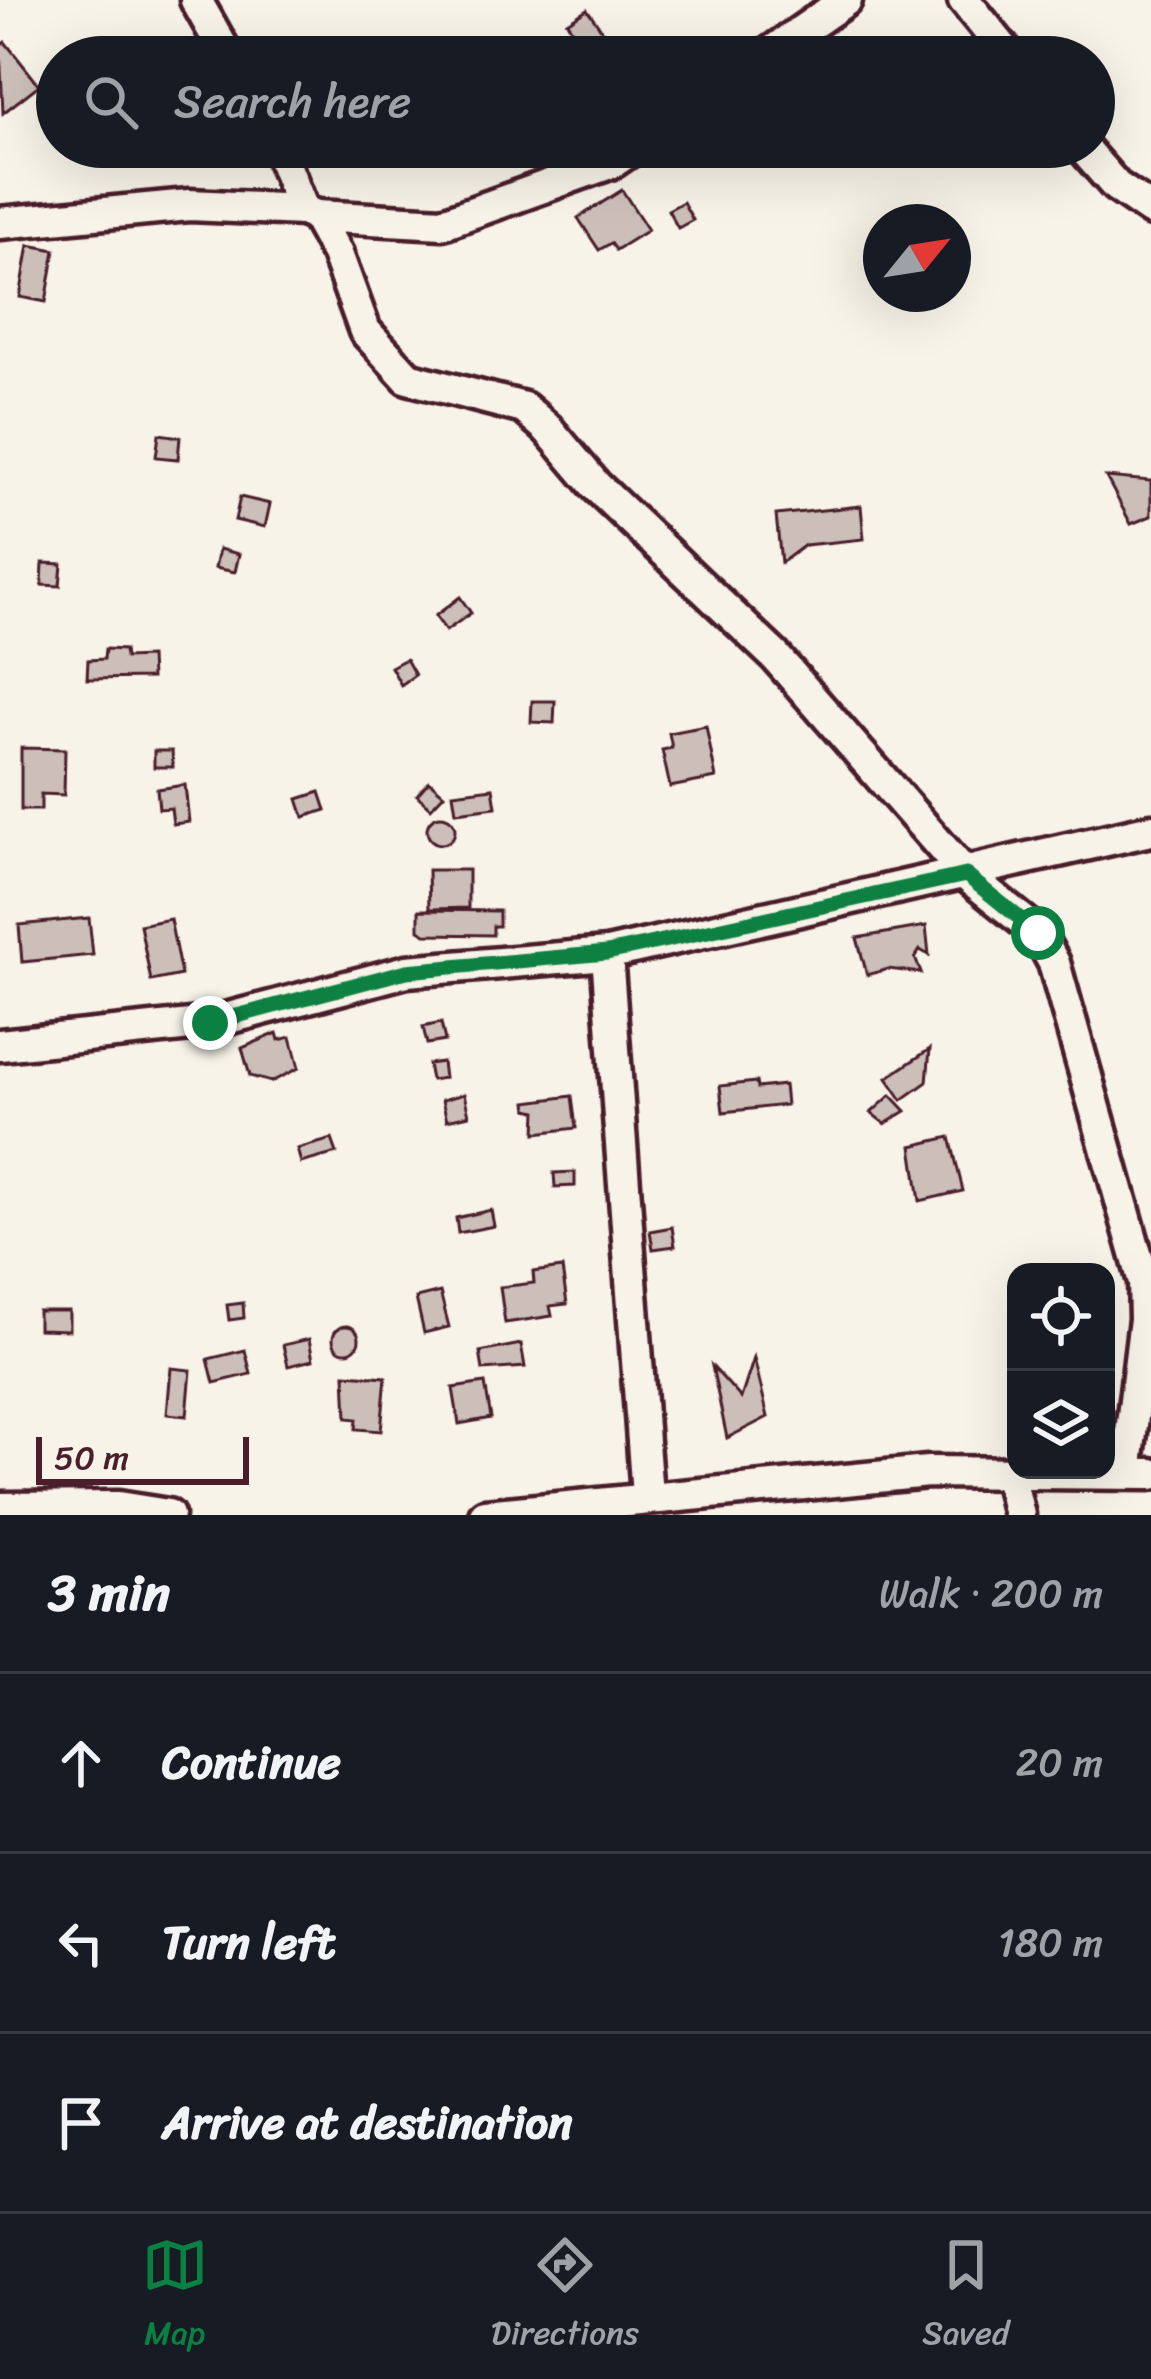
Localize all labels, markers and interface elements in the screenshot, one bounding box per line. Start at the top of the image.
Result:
search box [36,36,1115,168]
text: Search here [174,62,411,142]
icon: search [78,69,144,135]
north arrow [863,204,971,312]
route start [1011,906,1065,960]
route end [183,996,237,1050]
map controls [1007,1263,1115,1479]
button: locate [1007,1263,1115,1371]
button: layers [1007,1371,1115,1479]
text: 50 m [54,1429,129,1487]
scale bar [36,1431,249,1484]
text: 3 min [48,1548,170,1638]
text: Walk · 200 m [879,1559,1103,1628]
text: Continue [162,1723,341,1803]
text: 20 m [1016,1728,1103,1797]
icon: ahead [48,1730,114,1796]
text: Turn left [162,1903,335,1983]
text: 180 m [998,1908,1103,1977]
icon: left [48,1910,114,1976]
text: Arrive at destination [162,2083,572,2163]
icon: arrive [48,2090,114,2156]
tab: Map [142,2232,208,2362]
tab: Directions [491,2232,639,2362]
tab: Saved [922,2232,1009,2362]

